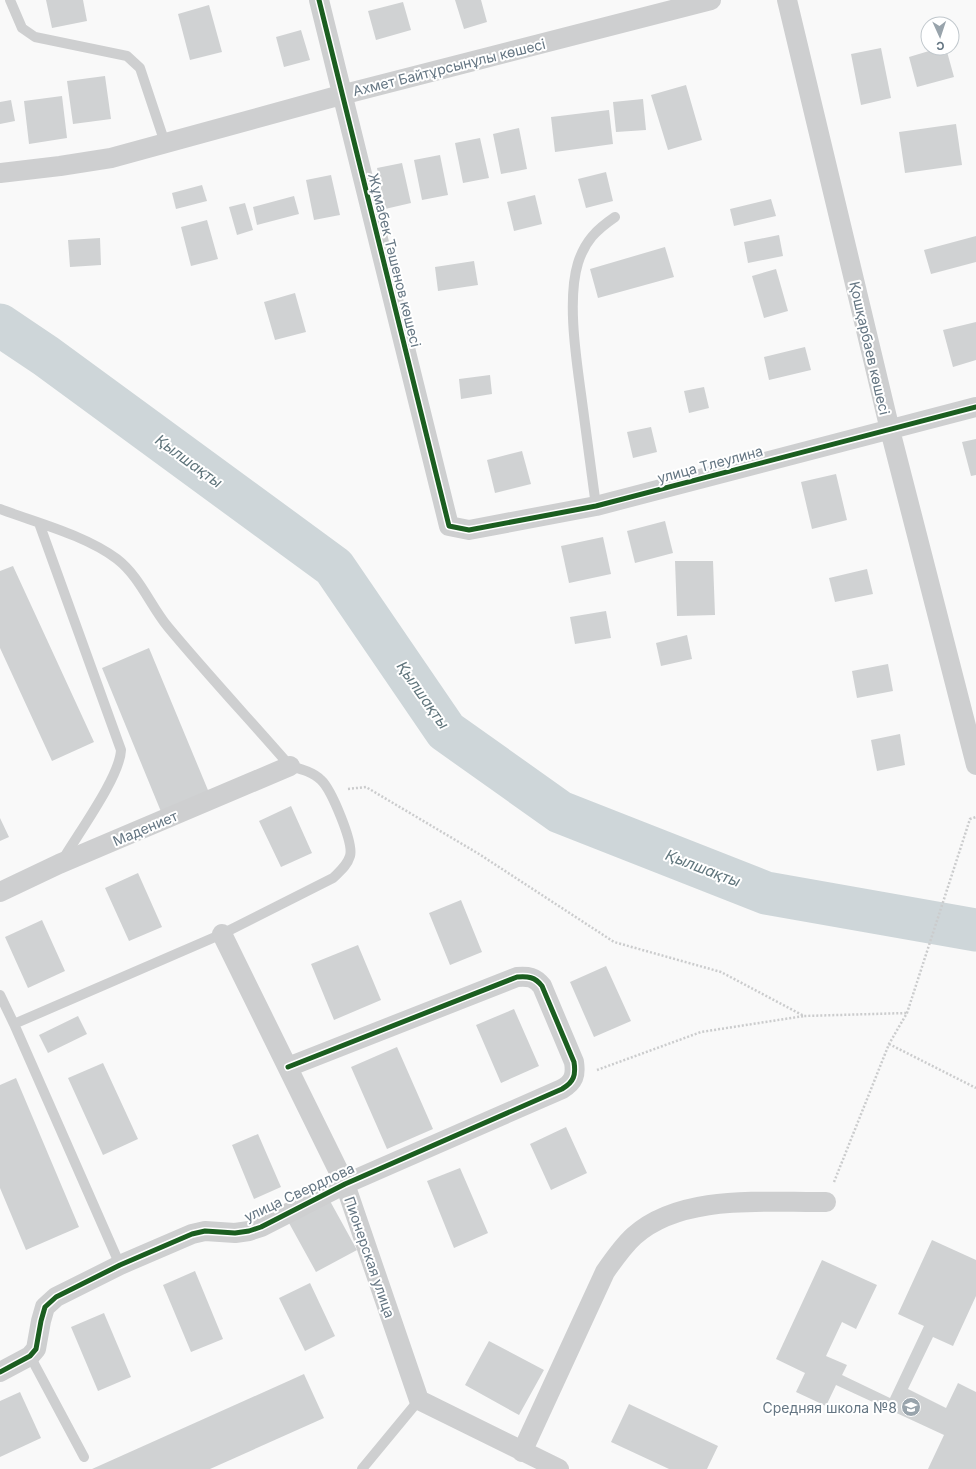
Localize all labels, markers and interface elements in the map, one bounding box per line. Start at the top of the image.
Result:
north arrow [920,16,960,56]
street label: Ахмет Байтұрсынұлы көшесі [351,35,547,99]
text: С [936,39,945,53]
street label: Жұмабек Тәшенов көшесі [365,171,425,349]
street label: Қошқарбаев көшесі [846,280,894,416]
water label: Қылшақты [152,430,226,492]
street label: улица Тлеулина [655,442,765,486]
water label: Қылшақты [393,657,453,733]
street label: Мадениет [110,807,180,849]
water label: Қылшақты [663,845,743,891]
street label: улица Свердлова [241,1159,357,1225]
street label: Пионерская улица [341,1194,399,1320]
school or university icon: Средняя школа №8 [900,1396,922,1418]
place label: Средняя школа №8 [763,1399,897,1416]

